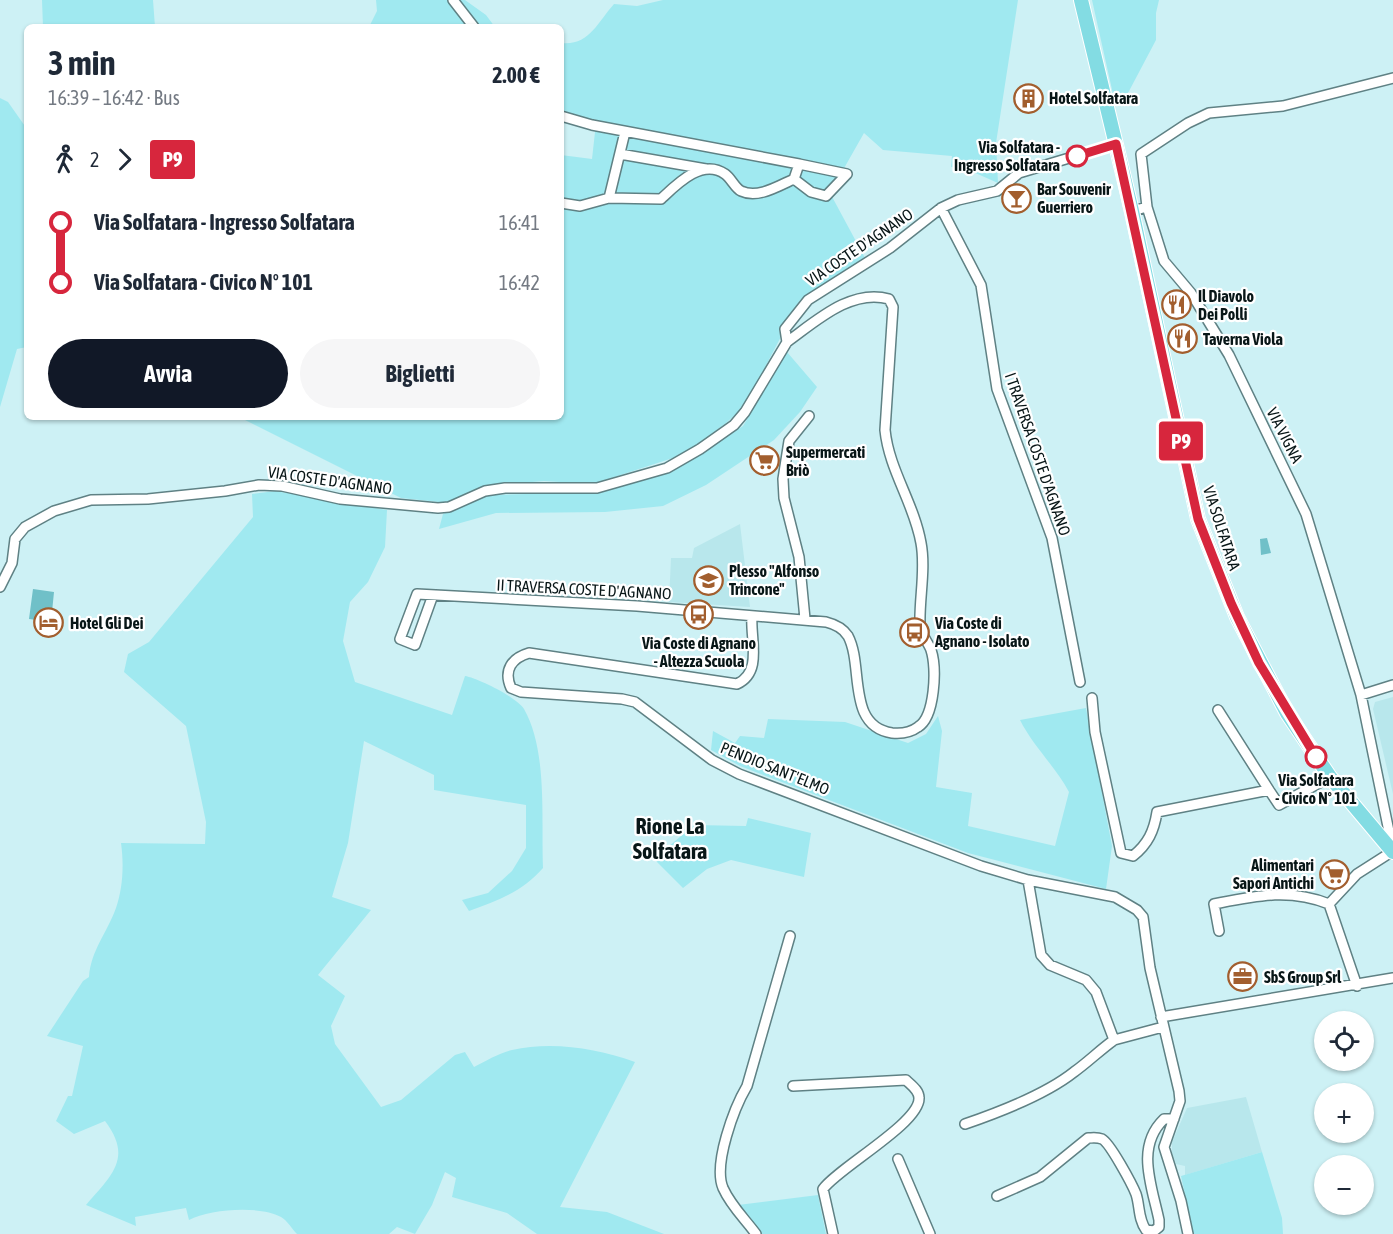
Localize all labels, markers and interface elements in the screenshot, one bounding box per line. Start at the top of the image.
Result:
text: 3 min [48,44,115,82]
text: 2.00 € [492,62,540,88]
building icon: Hotel Solfatara [1012,82,1044,114]
text: 16:39 – 16:42 · Bus [48,86,180,109]
place label: Hotel Solfatara [1049,89,1138,107]
place label: Via Solfatara - Ingresso Solfatara [954,138,1060,174]
icon: walk [48,143,81,176]
icon: forward [108,143,141,176]
marker: Via Solfatara - Ingresso Solfatara [1066,145,1088,167]
text: P9 [162,147,183,171]
text: 2 [90,148,99,171]
place label: Bar Souvenir Guerriero [1037,180,1111,216]
bar icon: Bar Souvenir Guerriero [1000,182,1032,214]
street label: VIA COSTE D'AGNANO [802,205,916,289]
text: Via Solfatara - Ingresso Solfatara [94,209,355,235]
text: 16:41 [499,211,540,234]
text: Via Solfatara - Civico N° 101 [94,269,313,295]
text: 16:42 [499,271,540,294]
place label: Il Diavolo Dei Polli [1198,287,1255,323]
restaurant icon: Il Diavolo Dei Polli [1161,289,1193,321]
restaurant icon: Taverna Viola [1166,323,1198,355]
place label: Taverna Viola [1203,330,1283,348]
button: Avvia [48,339,288,408]
button: Biglietti [300,339,540,408]
street label: I TRAVERSA COSTE D'AGNANO [1002,370,1074,538]
street label: VIA VIGNA [1263,404,1307,466]
line badge: P9 [1154,422,1208,460]
text: P9 [1171,429,1191,453]
place label: Supermercati Briò [786,443,865,479]
supermarket icon: Supermercati Briò [749,445,781,477]
street label: VIA COSTE D'AGNANO [267,462,393,498]
street label: VIA SOLFATARA [1200,484,1244,573]
place label: Plesso "Alfonso Trincone" [729,562,820,598]
school or university icon: Plesso "Alfonso Trincone" [692,564,724,596]
street label: II TRAVERSA COSTE D'AGNANO [496,575,672,603]
bus stop icon: Via Coste di Agnano - Altezza Scuola [683,599,715,631]
hotel icon: Hotel Gli Dei [33,607,65,639]
place label: Hotel Gli Dei [70,614,144,632]
place label: Via Coste di Agnano - Isolato [934,614,1030,650]
bus stop icon: Via Coste di Agnano - Isolato [898,616,930,648]
place label: Via Coste di Agnano - Altezza Scuola [641,634,757,670]
street label: PENDIO SANT'ELMO [718,738,832,798]
marker: Via Solfatara - Civico N° 101 [1305,746,1327,768]
place label: Via Solfatara - Civico N° 101 [1275,771,1357,807]
district label: Rione La Solfatara [633,813,707,864]
place label: Alimentari Sapori Antichi [1233,856,1314,892]
supermarket icon: Alimentari Sapori Antichi [1319,858,1351,890]
office icon: SbS Group Srl [1227,961,1259,993]
place label: SbS Group Srl [1264,968,1342,986]
map controls [1314,1011,1374,1215]
button: locate [1314,1011,1374,1071]
button: + [1314,1083,1374,1143]
button: − [1314,1155,1374,1215]

